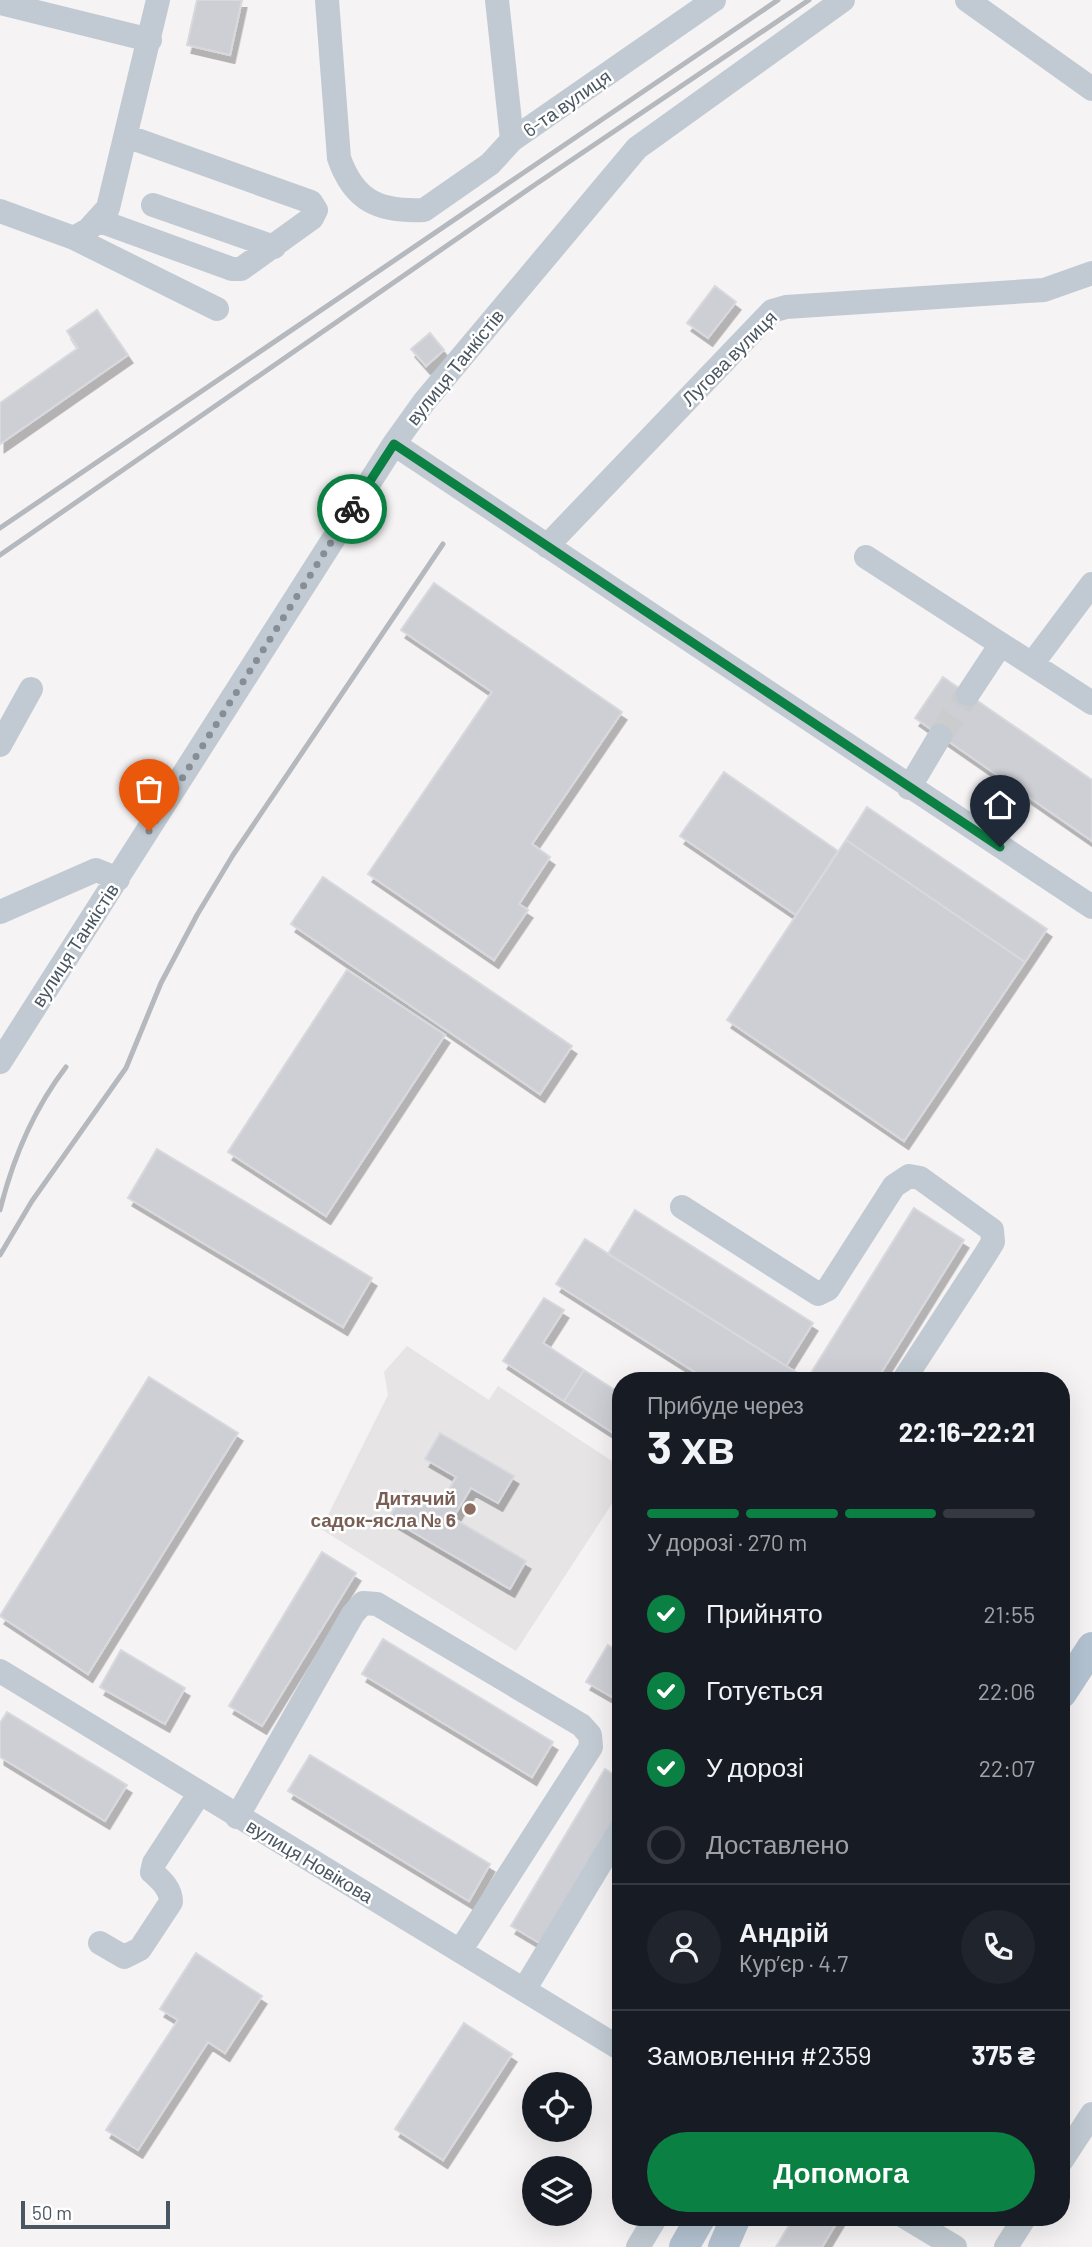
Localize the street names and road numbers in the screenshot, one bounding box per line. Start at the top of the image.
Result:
street label: 6-та вулиця [518,64,615,141]
street label: вулиця Танкістів [401,304,508,429]
street label: Лугова вулиця [676,305,781,410]
street label: вулиця Танкістів [26,879,123,1011]
street label: вулиця Новікова [243,1814,378,1908]

